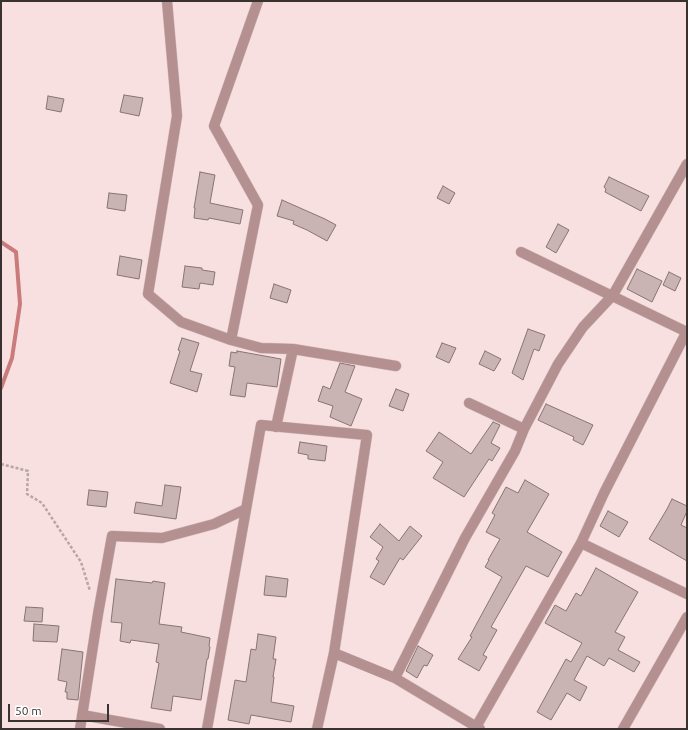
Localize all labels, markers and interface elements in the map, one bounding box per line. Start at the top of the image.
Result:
scale bar [10,696,111,722]
text: 50 m [15,704,42,717]

